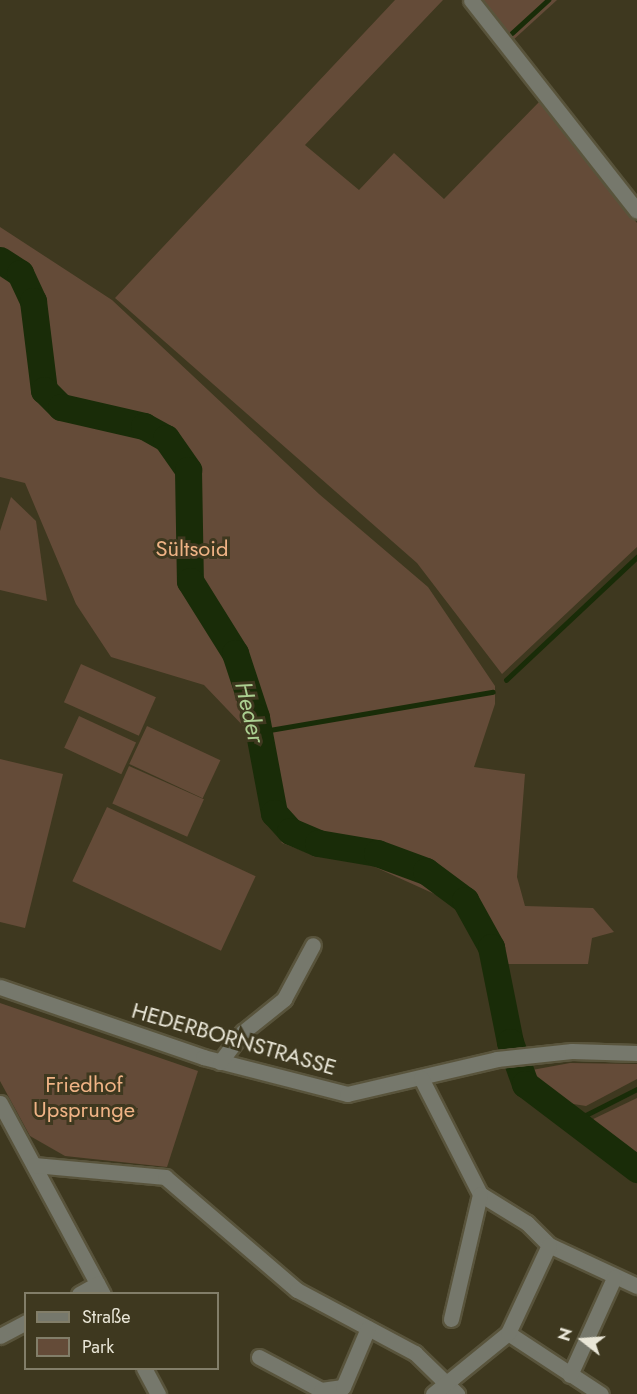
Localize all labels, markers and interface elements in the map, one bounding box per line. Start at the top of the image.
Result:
park label: Sültsoid [155,536,229,562]
water label: Heder [229,679,271,745]
street label: HEDERBORNSTRASSE [129,997,339,1081]
park label: Friedhof Upsprunge [33,1071,135,1122]
legend [24,1292,219,1370]
text: Straße [82,1304,130,1330]
north arrow [553,1310,613,1370]
text: N [552,1325,578,1344]
text: Park [82,1334,114,1360]

